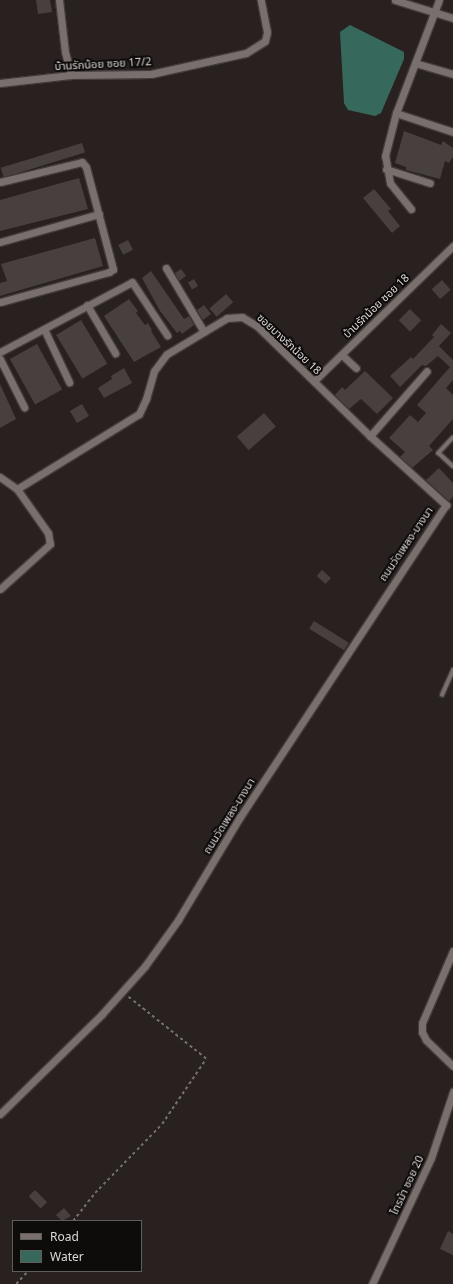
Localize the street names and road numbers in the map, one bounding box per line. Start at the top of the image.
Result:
street label: บ้านรักน้อย ซอย 17/2 [54,55,152,73]
street label: บ้านรักน้อย ซอย 18 [340,271,412,341]
street label: ซอยบางรักน้อย 18 [254,311,324,377]
street label: ถนนวัดเพลง-บางนา [376,504,436,584]
street label: ถนนวัดเพลง-บางนา [200,776,258,856]
street label: ไทรม้า ซอย 20 [388,1153,426,1217]

